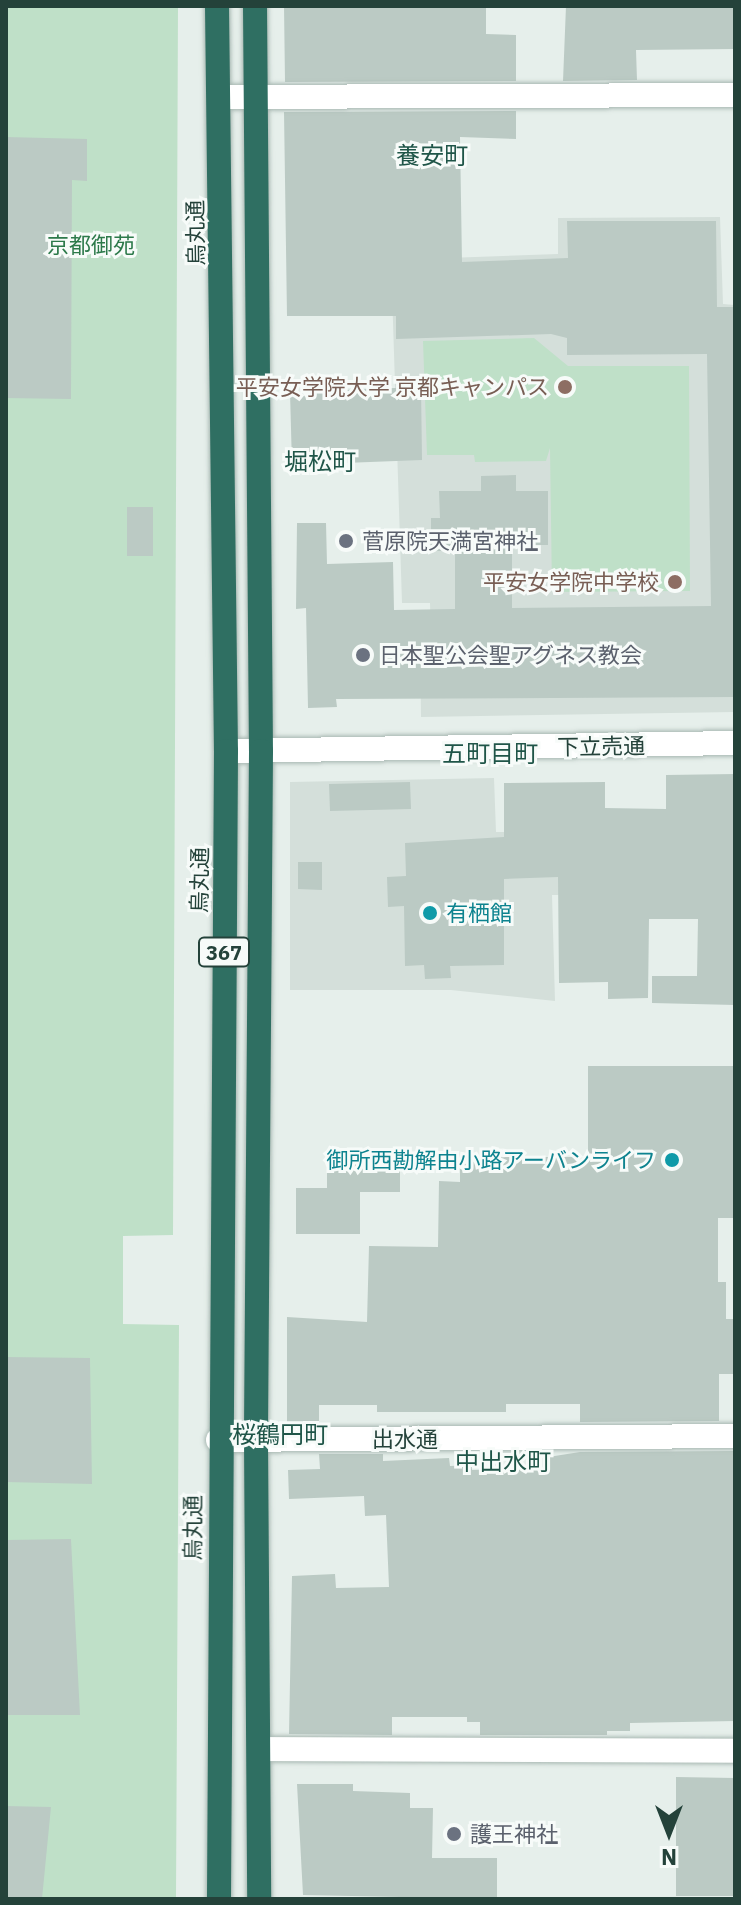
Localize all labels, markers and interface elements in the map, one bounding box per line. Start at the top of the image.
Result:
district label: 養安町 [396,142,468,170]
street label: 烏丸通 [181,200,209,266]
park label: 京都御苑 [47,232,135,258]
place label: 平安女学院大学 京都キャンパス [236,374,549,400]
marker: 平安女学院大学 京都キャンパス [556,378,574,396]
district label: 堀松町 [284,448,356,476]
place label: 菅原院天満宮神社 [362,528,538,554]
marker: 菅原院天満宮神社 [337,532,355,550]
place label: 平安女学院中学校 [483,569,659,595]
marker: 平安女学院中学校 [666,573,684,591]
place label: 日本聖公会聖アグネス教会 [379,642,643,668]
marker: 日本聖公会聖アグネス教会 [354,646,372,664]
street label: 下立売通 [557,732,645,760]
district label: 五町目町 [442,740,538,768]
street label: 烏丸通 [185,847,213,913]
place label: 有栖館 [446,900,512,926]
marker: 有栖館 [421,904,439,922]
road number: 367 [198,936,250,968]
place label: 御所西勘解由小路アーバンライフ [327,1147,656,1173]
marker: 御所西勘解由小路アーバンライフ [663,1151,681,1169]
district label: 桜鶴円町 [232,1421,328,1449]
street label: 出水通 [372,1426,438,1452]
district label: 中出水町 [455,1448,551,1476]
street label: 烏丸通 [179,1495,205,1561]
north arrow [629,1793,709,1873]
place label: 護王神社 [470,1821,558,1847]
marker: 護王神社 [445,1825,463,1843]
text: N [661,1843,677,1872]

